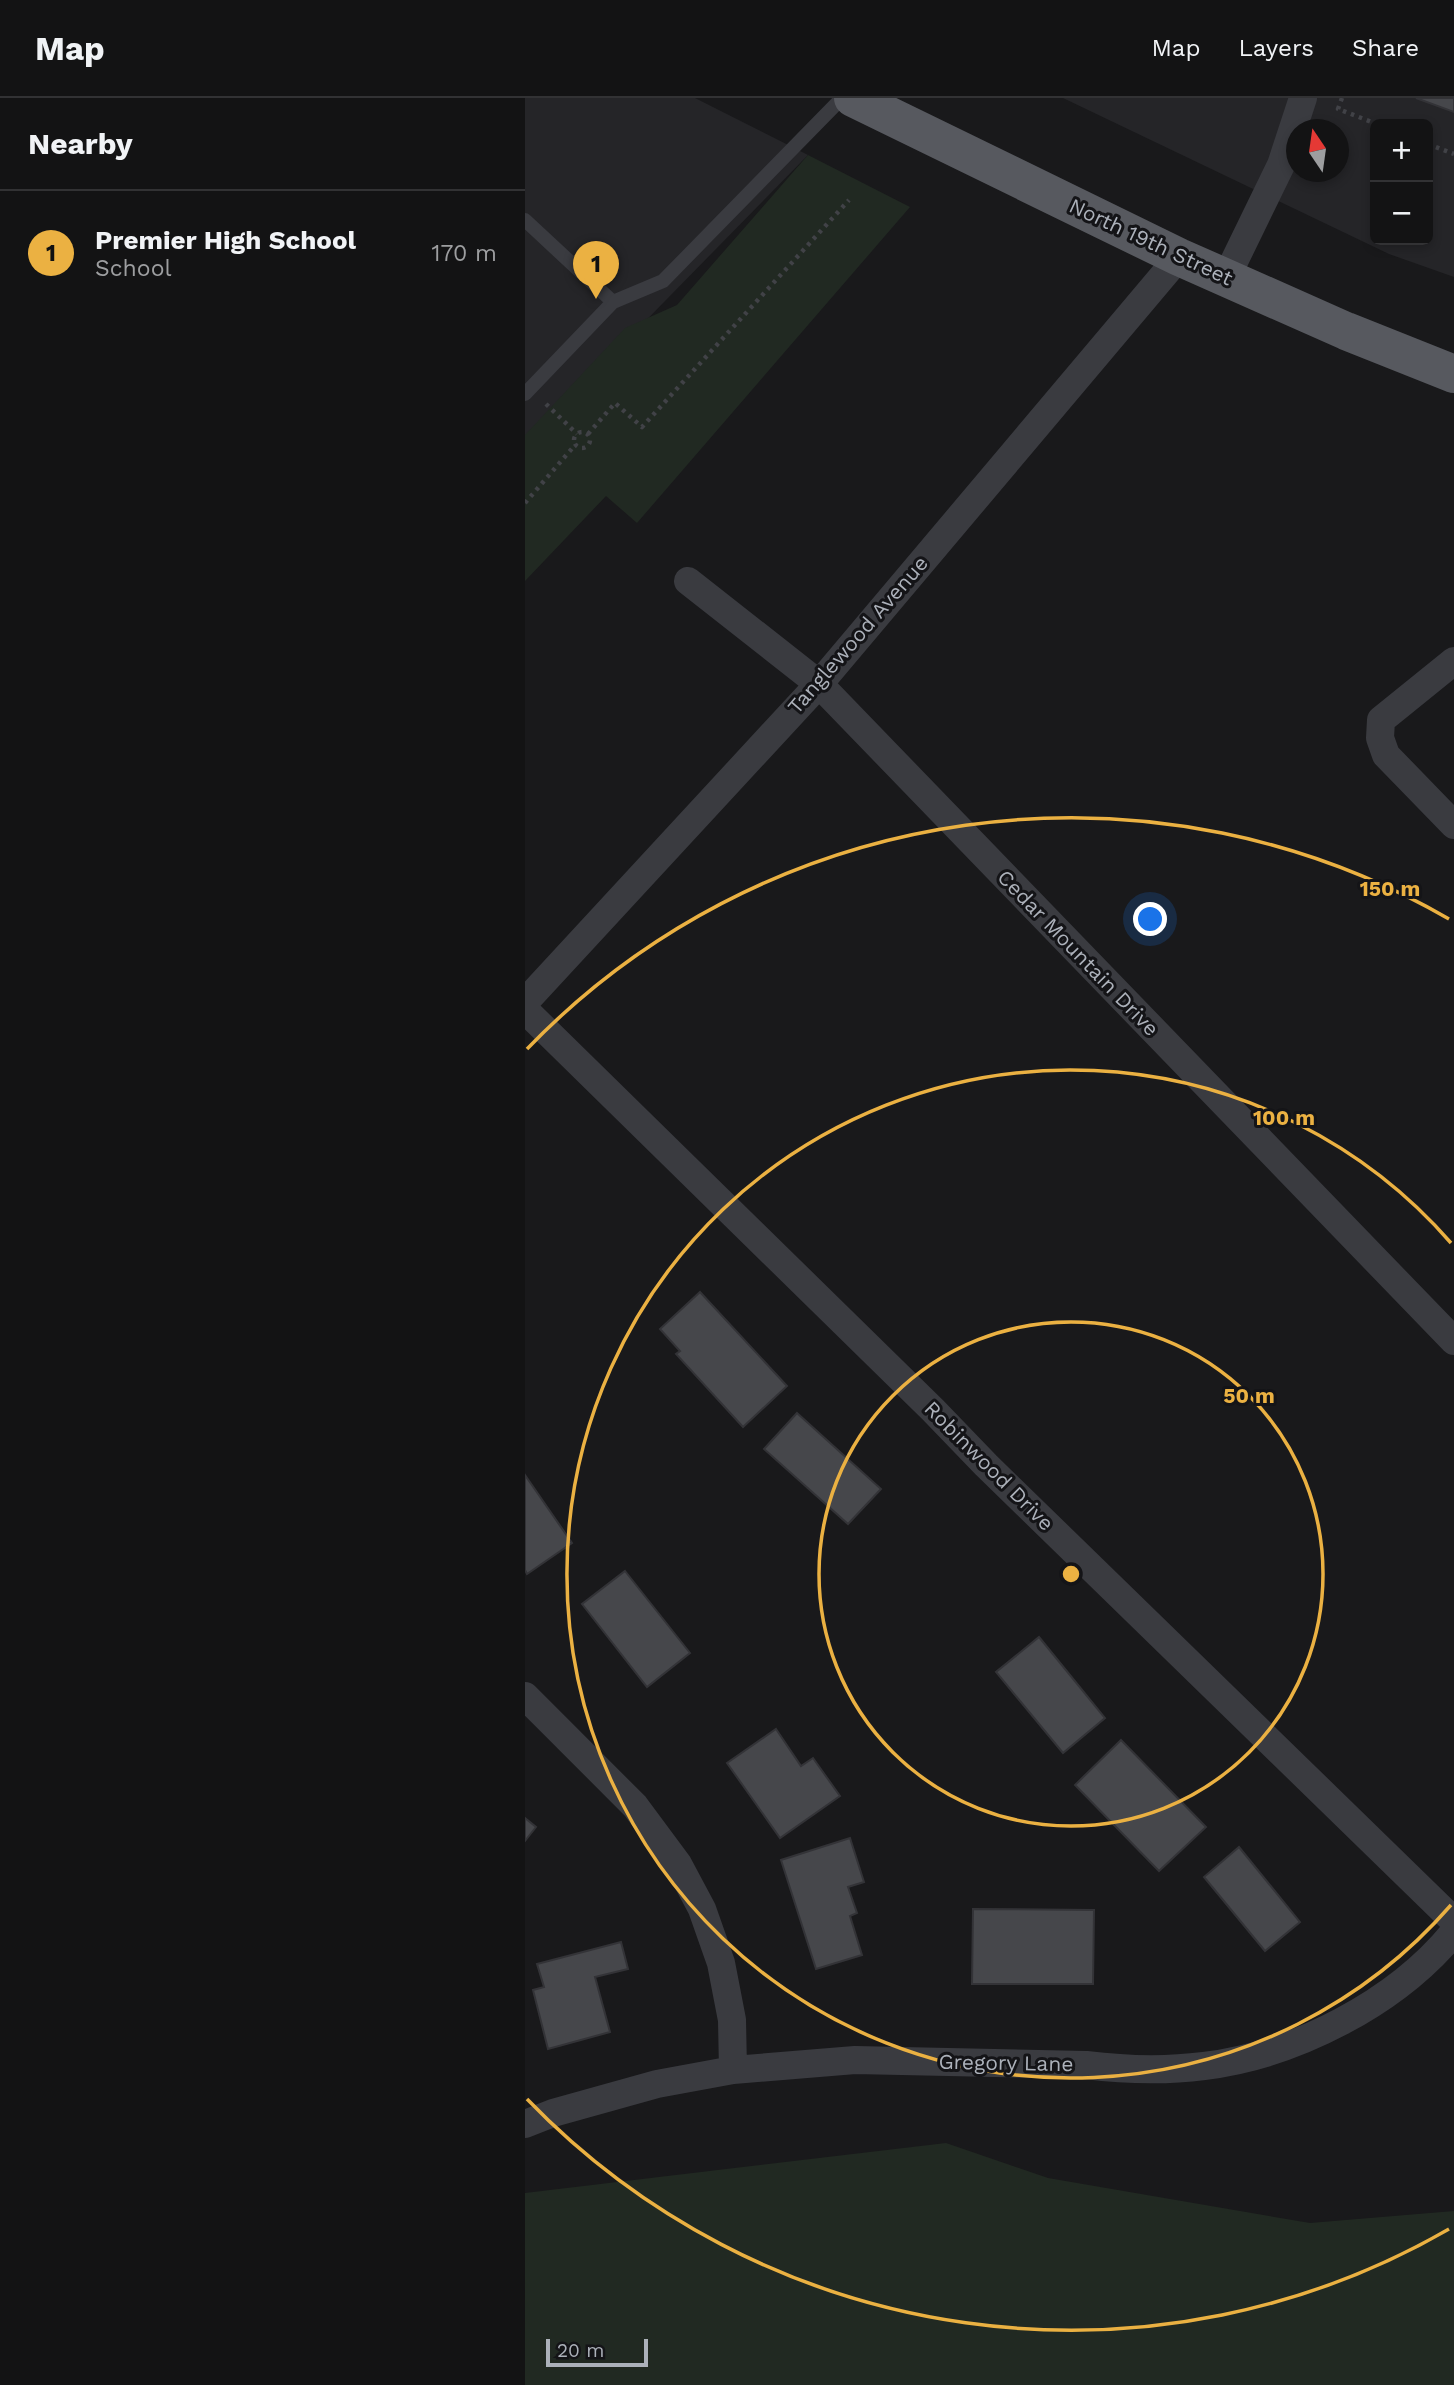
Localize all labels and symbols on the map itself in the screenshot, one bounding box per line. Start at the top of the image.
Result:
north arrow [1286,119,1349,182]
street label: North 19th Street [1065,193,1237,290]
pin: 1 [573,241,619,299]
street label: Tanglewood Avenue [782,551,933,719]
street label: Cedar Mountain Drive [992,864,1164,1041]
text: 150 m [1360,876,1420,901]
your location [1133,902,1167,936]
text: 100 m [1253,1105,1315,1130]
text: 50 m [1223,1383,1275,1408]
street label: Robinwood Drive [919,1396,1059,1536]
centre of rings [1059,1562,1083,1586]
street label: Gregory Lane [938,2049,1074,2076]
scale bar [546,2336,647,2368]

